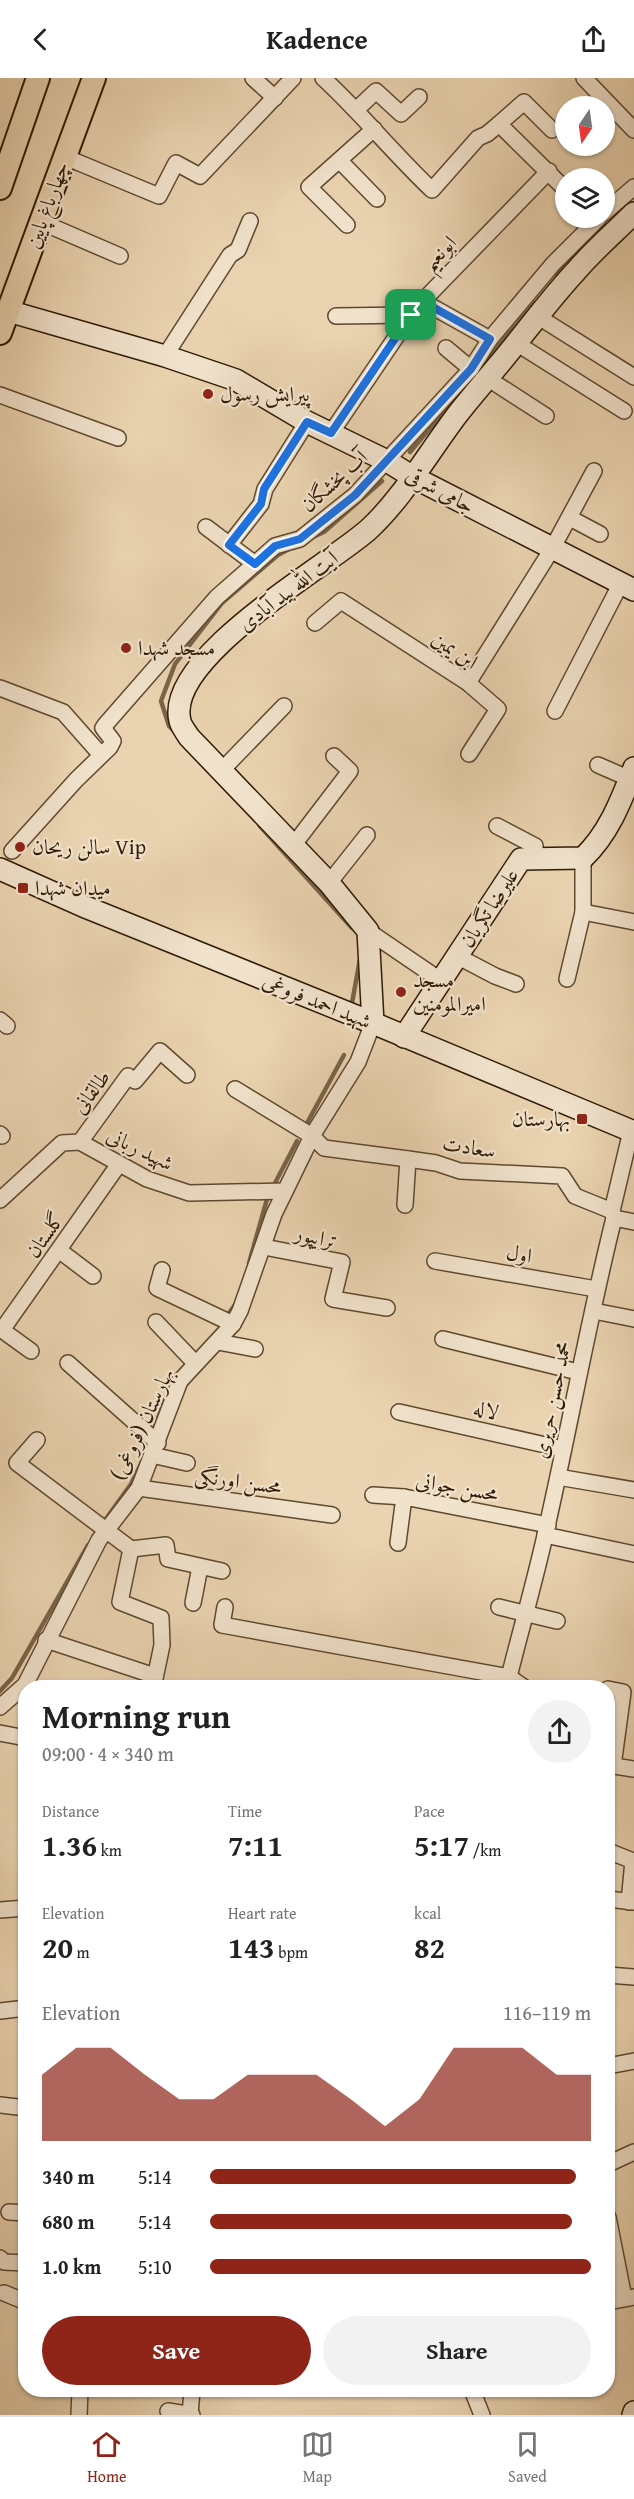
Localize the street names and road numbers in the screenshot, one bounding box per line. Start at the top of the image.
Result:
street label: چهارباغ پایین [17,157,79,254]
street label: ابونعیم [414,228,468,282]
street label: آب پخشگان [293,440,376,519]
street label: جامی شرقی [400,458,480,521]
street label: آیت الله بید آبادی [231,540,346,639]
street label: ابن یمین [426,623,485,676]
street label: علیرضا تگریان [451,862,526,954]
street label: شهید احمد فروغی [258,965,376,1036]
street label: طالقانی [64,1063,118,1120]
street label: شهید ربانی [102,1119,179,1178]
street label: سعادت [440,1127,498,1166]
street label: گلستان [17,1205,72,1264]
street label: ترایپور [290,1216,340,1256]
street label: اول [504,1236,534,1271]
street label: محمد حسن حریری [524,1338,579,1461]
street label: بهارستان (فروغی) [102,1363,181,1485]
street label: لاله [470,1392,502,1427]
street label: محسن اورنگی [193,1459,284,1502]
street label: محسن جوانی [413,1464,501,1509]

